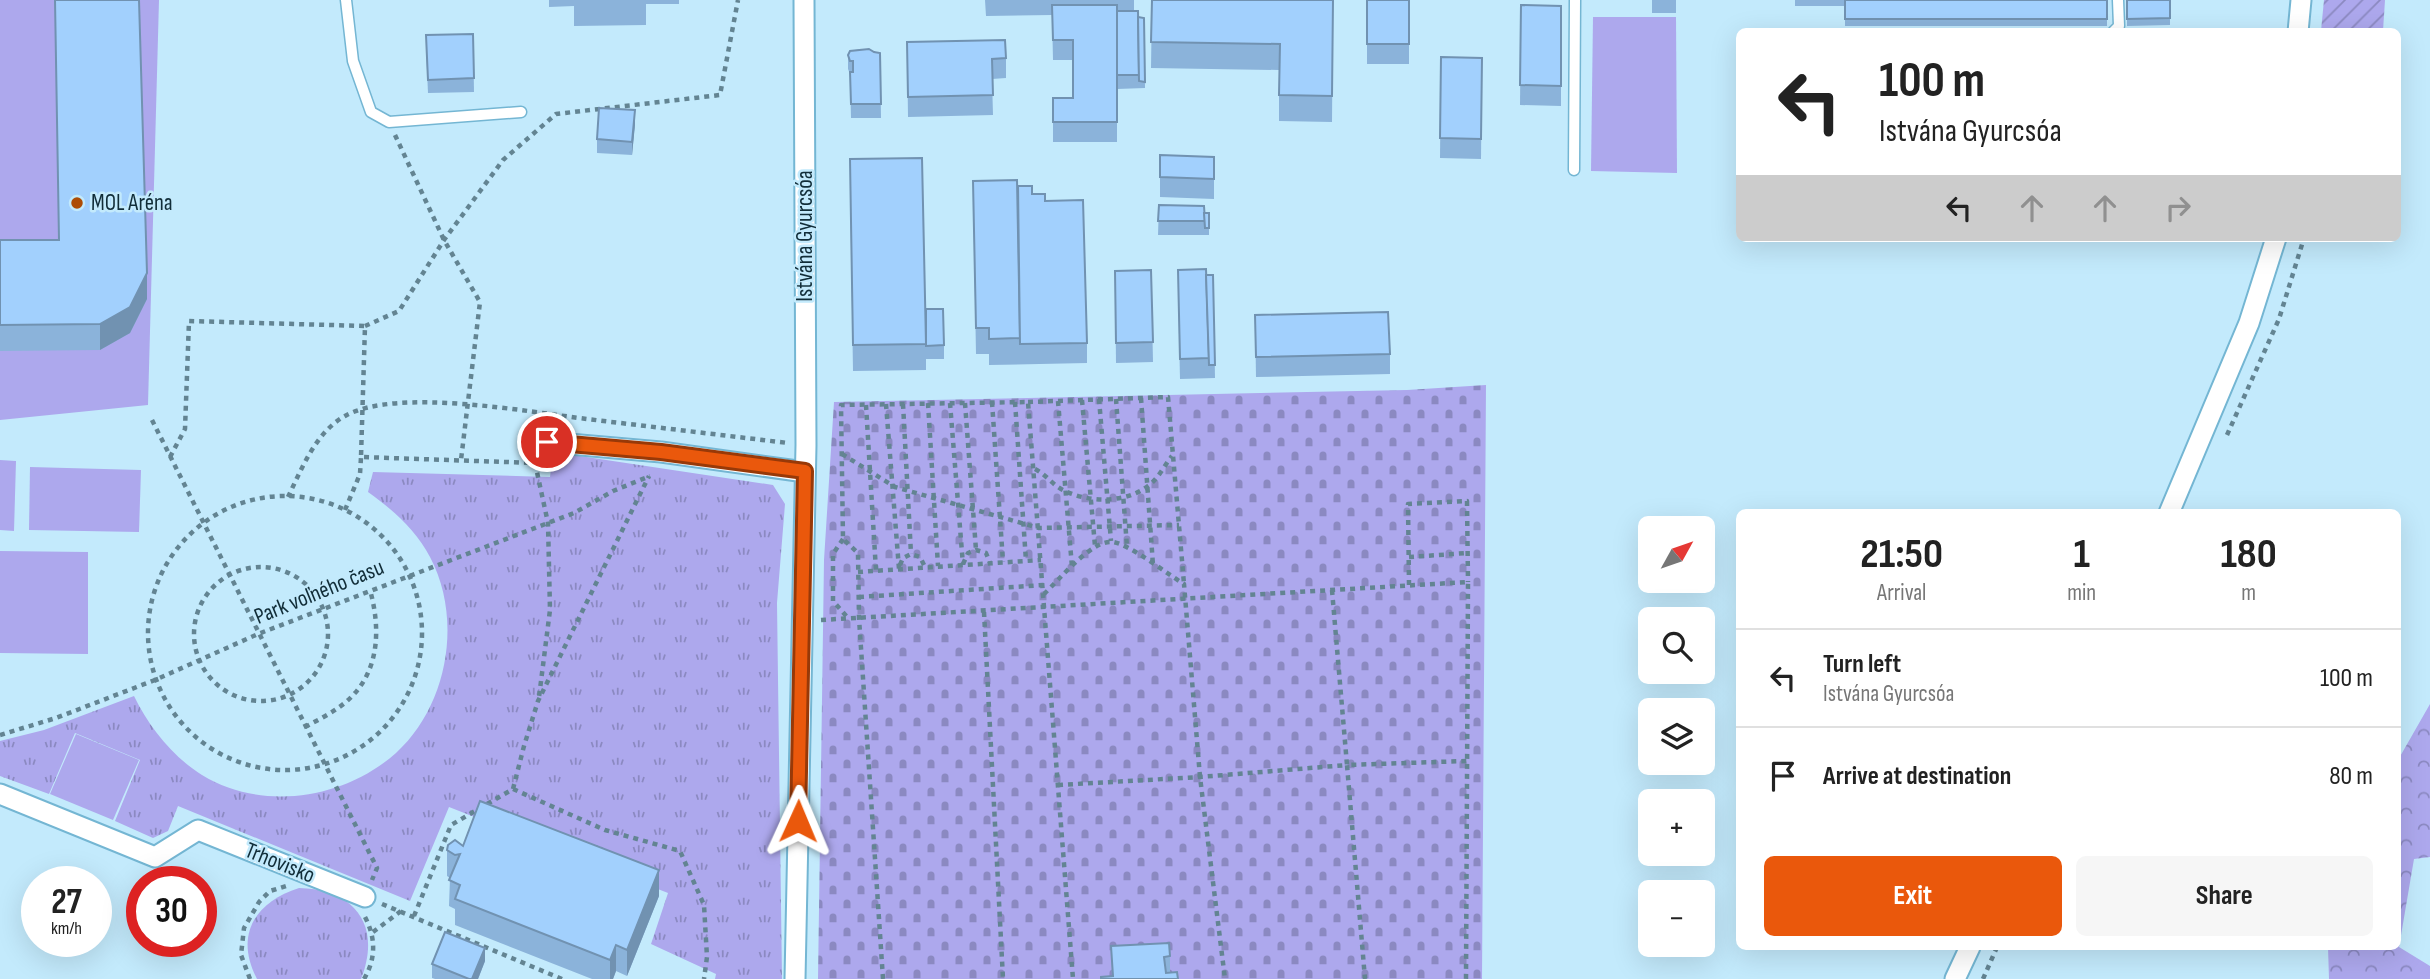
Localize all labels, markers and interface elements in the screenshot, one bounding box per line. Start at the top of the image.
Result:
text: 100 m [1879,52,1985,111]
icon: left [1764,56,1855,147]
text: Istvána Gyurcsóa [1879,112,2062,151]
street label: Istvána Gyurcsóa [791,170,819,302]
place label: MOL Aréna [91,189,173,217]
icon: left [1940,189,1978,227]
icon: ahead [2013,189,2051,227]
icon: ahead [2086,189,2124,227]
icon: right [2159,189,2197,227]
marker: MOL Aréna [69,195,85,211]
pin [517,412,577,472]
icon: arrive [528,423,566,461]
north arrow [1638,516,1715,593]
map controls [1638,516,1715,957]
text: 21:50 [1860,529,1943,580]
text: 1 [2073,529,2090,580]
text: 180 [2220,529,2277,580]
street label: Park voľného času [250,553,388,631]
text: Arrival [1877,579,1926,607]
text: min [2067,579,2096,607]
text: m [2241,579,2256,607]
button: search [1638,607,1715,684]
text: Turn left [1823,649,1901,680]
icon: left [1764,659,1802,697]
text: 100 m [2320,663,2373,694]
text: Istvána Gyurcsóa [1823,680,1954,708]
button: layers [1638,698,1715,775]
icon: arrive [1764,757,1802,795]
text: Arrive at destination [1823,761,2011,792]
text: 80 m [2329,761,2373,792]
position arrow [761,784,835,858]
button: + [1638,789,1715,866]
street label: Trhovisko [241,836,319,890]
button: Exit [1764,856,2062,936]
button: Share [2076,856,2373,936]
speed limit sign: 30 [126,866,217,957]
button: − [1638,880,1715,957]
text: 27 [51,881,82,924]
text: km/h [51,918,82,939]

